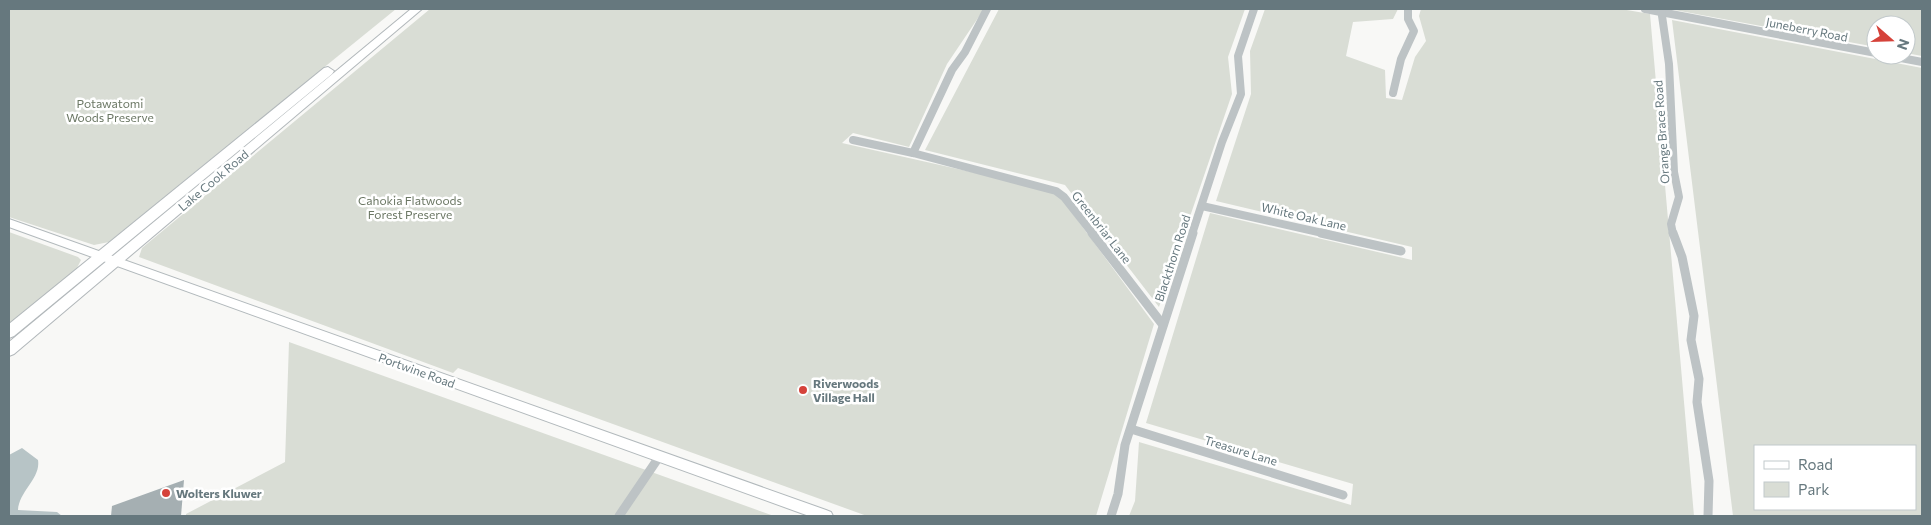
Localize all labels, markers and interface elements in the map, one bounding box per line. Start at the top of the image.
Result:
street label: Juneberry Road [1765,14,1849,45]
north arrow [1866,15,1916,65]
text: N [1894,37,1913,52]
street label: Orange Brace Road [1650,80,1672,184]
park label: Potawatomi Woods Preserve [66,96,154,124]
street label: Lake Cook Road [175,147,251,213]
street label: Greenbriar Lane [1070,188,1134,266]
park label: Cahokia Flatwoods Forest Preserve [358,193,462,221]
street label: White Oak Lane [1260,199,1348,233]
street label: Blackthorn Road [1151,213,1193,303]
street label: Portwine Road [377,350,457,390]
place label: Riverwoods Village Hall [813,376,879,404]
marker: Riverwoods Village Hall [797,384,809,396]
street label: Treasure Lane [1203,432,1279,468]
legend [1754,445,1916,510]
text: Road [1798,455,1833,473]
text: Park [1798,480,1829,498]
place label: Wolters Kluwer [176,486,262,500]
marker: Wolters Kluwer [160,487,172,499]

